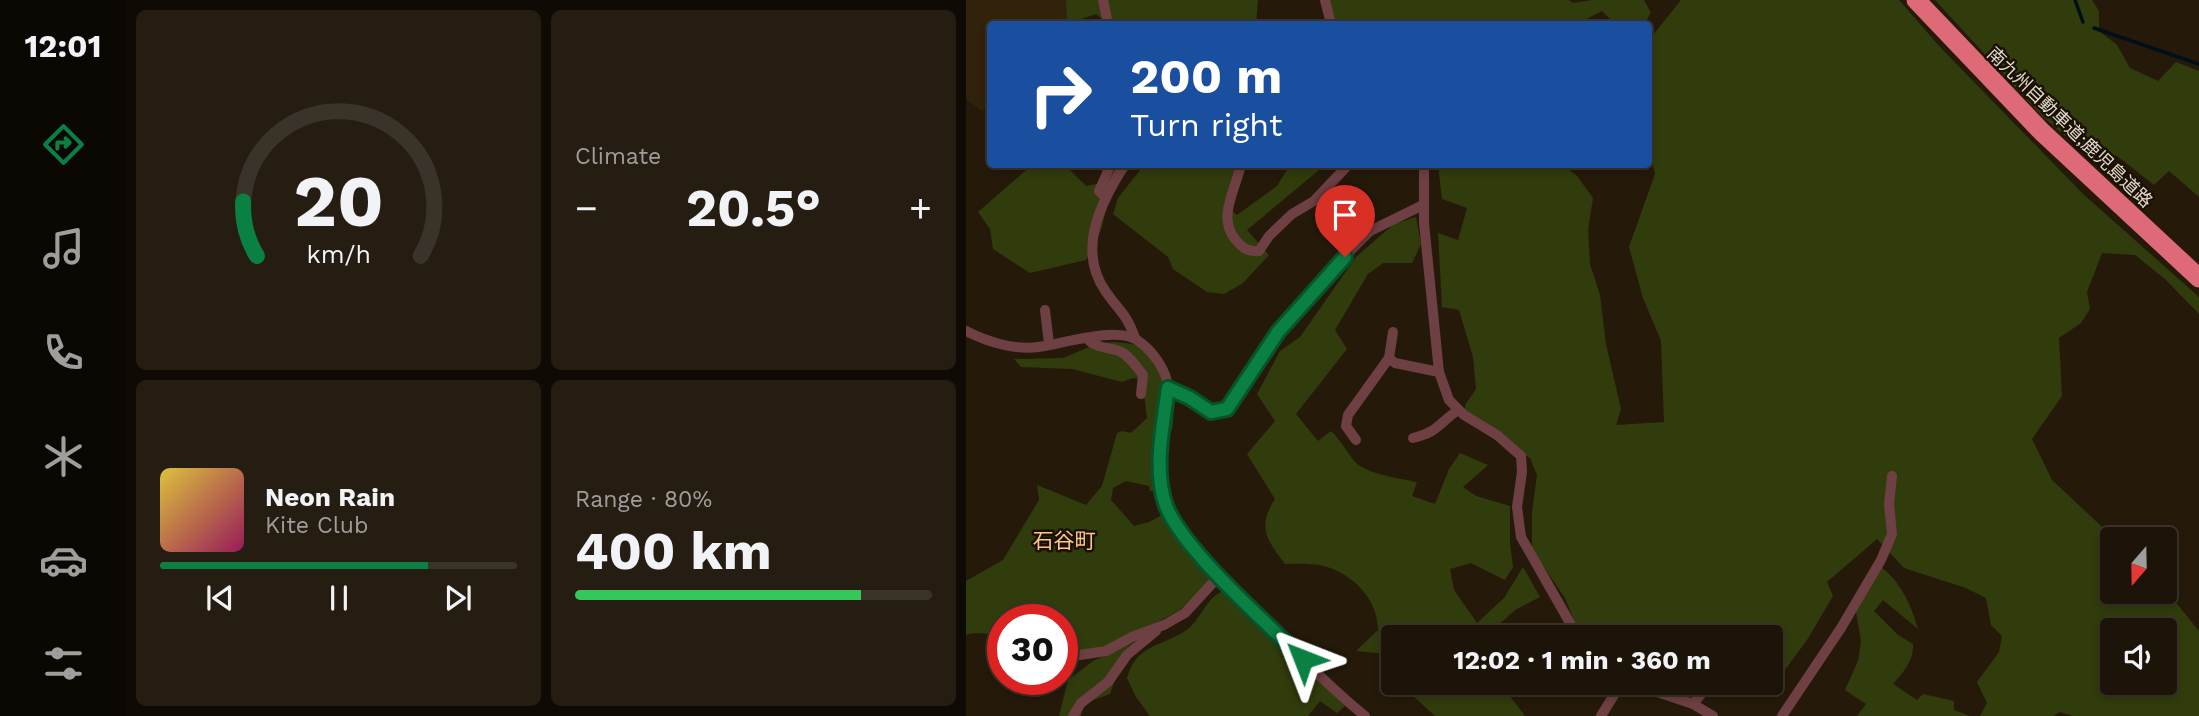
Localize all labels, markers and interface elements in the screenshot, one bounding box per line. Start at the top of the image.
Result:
text: 12:01 [25,27,101,65]
street label: 南九州自動車道;鹿児島道路 [1983,43,2157,211]
text: 200 m [1130,47,1282,105]
icon: right [1015,49,1106,140]
text: Turn right [1130,106,1282,144]
icon: directions [39,120,88,169]
text: Climate [575,143,661,170]
text: 20 [293,158,384,244]
text: 20.5° [686,178,821,239]
pin [1315,185,1375,257]
text: − [575,186,598,230]
text: + [909,186,932,230]
icon: arrive [1326,196,1364,234]
icon: music [39,224,88,273]
text: km/h [306,240,371,269]
icon: phone [39,328,88,377]
icon: climate [39,432,88,481]
text: Neon Rain [265,482,395,512]
text: Range · 80% [575,486,712,513]
text: Kite Club [265,512,368,539]
text: 400 km [575,521,772,582]
north arrow [2100,527,2177,604]
map controls [2100,527,2177,695]
district label: 石谷町 [1033,528,1096,553]
icon: car [39,536,88,585]
icon: previous [201,579,239,617]
icon: pause [320,579,358,617]
icon: next [439,579,477,617]
speed limit sign: 30 [987,604,1078,695]
button: sound [2100,618,2177,695]
position arrow [1266,622,1340,696]
icon: filters [39,639,88,688]
text: 12:02 · 1 min · 360 m [1453,645,1711,675]

